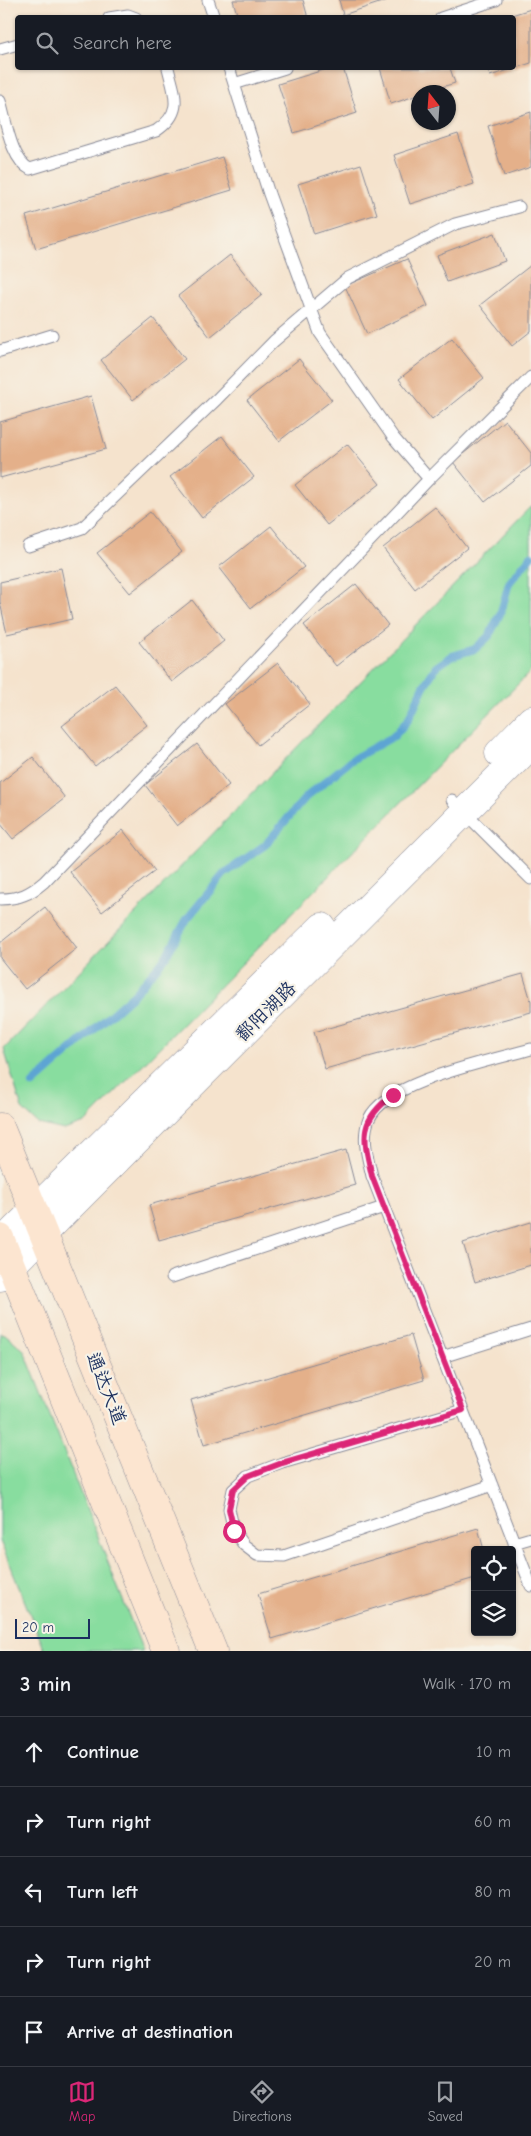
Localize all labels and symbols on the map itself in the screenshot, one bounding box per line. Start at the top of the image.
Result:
north arrow [411,85,456,130]
street label: 鄱阳湖路 [231,977,300,1046]
route end [382,1084,405,1107]
street label: 通达大道 [82,1349,131,1428]
route start [223,1520,246,1543]
scale bar [15,1616,90,1639]

